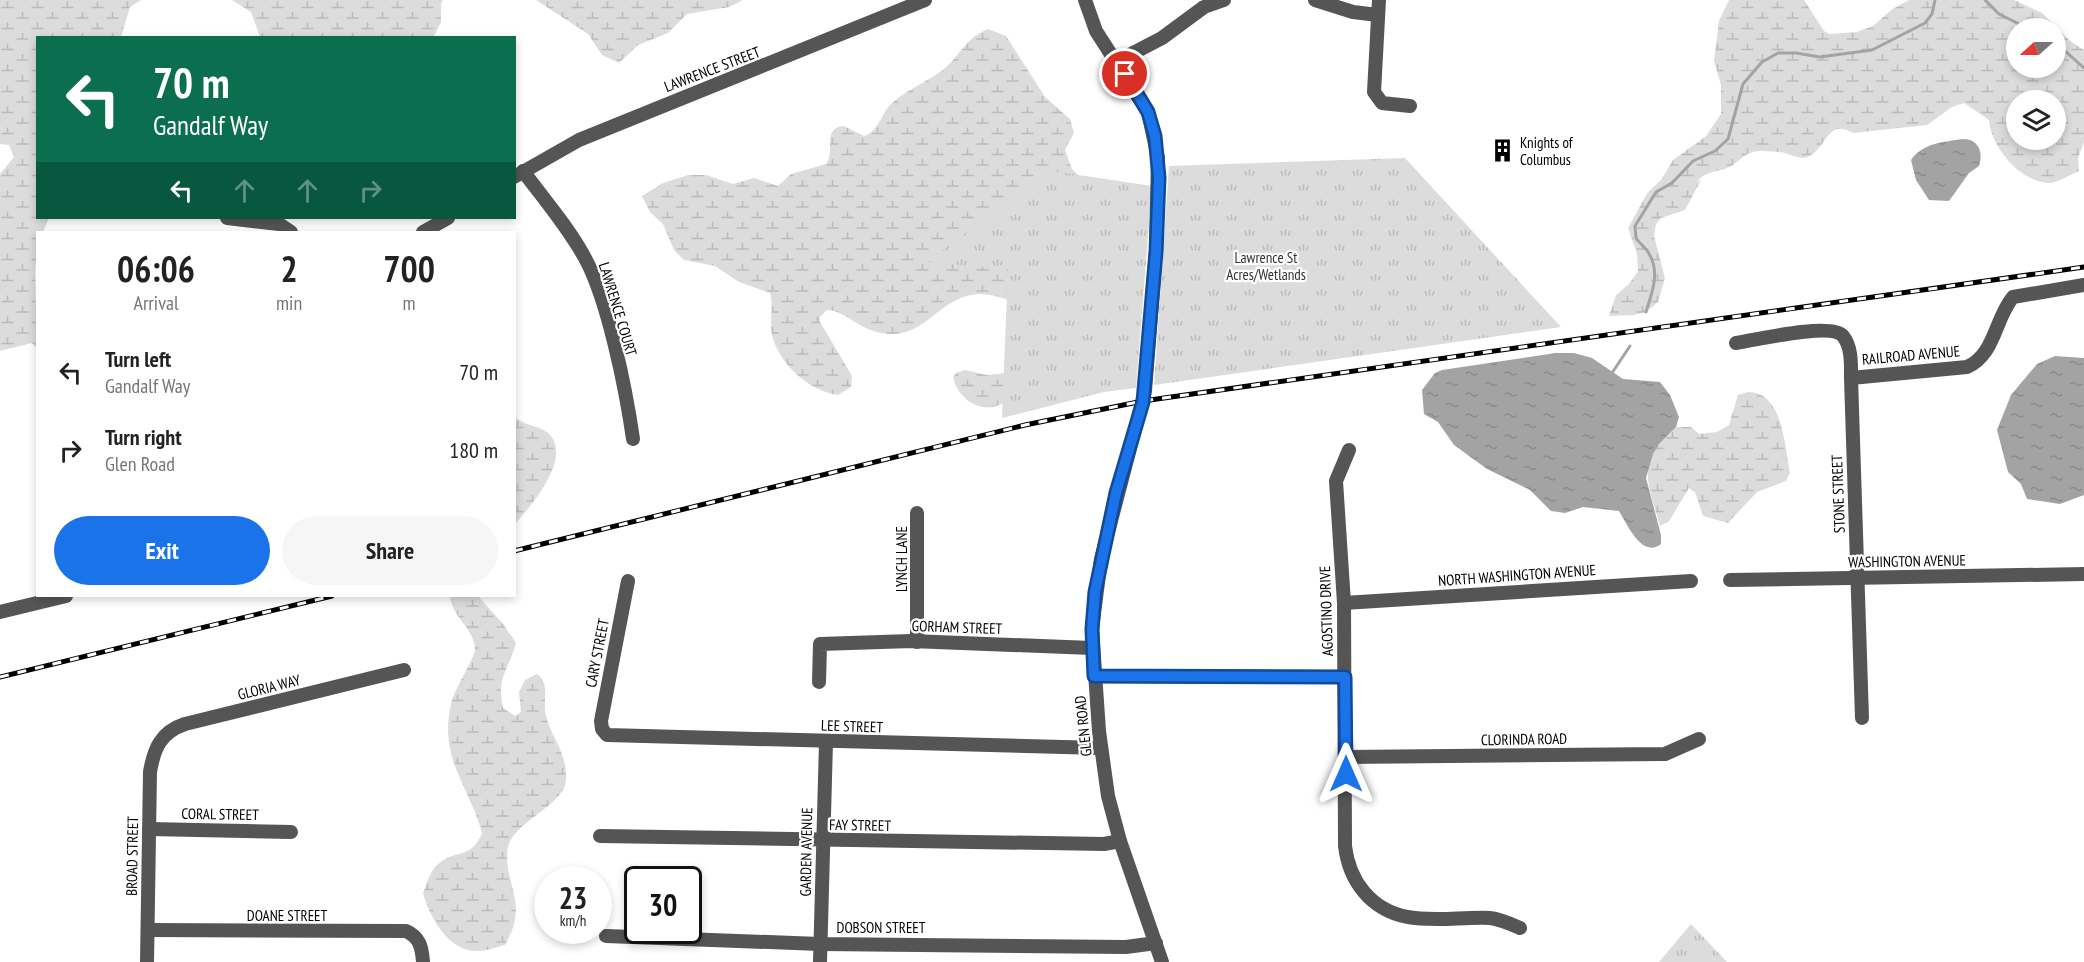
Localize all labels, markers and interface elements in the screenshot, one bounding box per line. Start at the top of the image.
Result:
north arrow [2006,18,2066,78]
map controls [2006,18,2066,150]
street label: LAWRENCE STREET [661,42,763,96]
pin [1099,48,1150,99]
text: 70 m [153,55,230,110]
icon: arrive [1108,57,1141,90]
icon: left [54,60,132,138]
button: layers [2006,90,2066,150]
text: Gandalf Way [153,108,268,142]
place label: Knights of Columbus [1520,133,1574,169]
building icon: Knights of Columbus [1489,138,1515,164]
icon: left [165,174,198,207]
icon: ahead [228,174,261,207]
icon: ahead [291,174,324,207]
icon: right [354,174,387,207]
text: 06:06 [117,245,195,292]
text: 2 [280,245,298,292]
text: 700 [383,245,435,292]
park label: Lawrence St Acres/Wetlands [1226,248,1306,284]
street label: LAWRENCE COURT [595,260,641,358]
text: Arrival [133,290,179,316]
text: min [276,290,302,316]
text: m [403,290,416,316]
street label: RAILROAD AVENUE [1861,341,1961,369]
text: Turn left [105,345,171,373]
icon: left [54,356,87,389]
text: 70 m [459,358,498,386]
text: Gandalf Way [105,373,190,399]
text: Turn right [105,423,182,451]
icon: right [54,434,87,467]
text: 180 m [449,436,498,464]
text: Glen Road [105,451,175,477]
street label: STONE STREET [1827,454,1849,534]
button: Exit [54,516,270,585]
button: Share [282,516,498,585]
street label: LYNCH LANE [892,526,911,592]
street label: WASHINGTON AVENUE [1848,550,1966,572]
street label: NORTH WASHINGTON AVENUE [1437,560,1597,590]
street label: AGOSTINO DRIVE [1315,565,1337,657]
street label: GORHAM STREET [911,616,1003,638]
street label: CARY STREET [581,617,613,689]
street label: GLORIA WAY [236,670,303,704]
street label: GLEN ROAD [1070,695,1096,757]
street label: LEE STREET [821,715,884,737]
street label: CLORINDA ROAD [1481,729,1567,749]
position arrow [1314,742,1378,806]
street label: CORAL STREET [181,804,259,824]
street label: GARDEN AVENUE [796,807,816,897]
street label: FAY STREET [829,815,891,835]
street label: BROAD STREET [122,816,142,896]
speed limit sign: 30 [624,866,702,944]
text: 23 [559,878,587,917]
street label: DOANE STREET [247,906,328,925]
text: km/h [560,911,586,930]
street label: DOBSON STREET [837,918,926,937]

